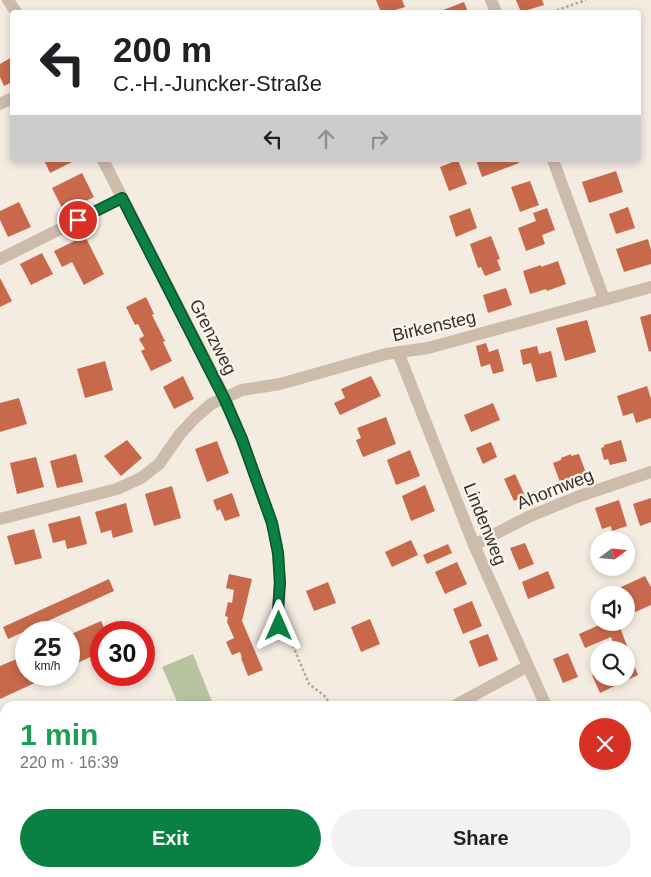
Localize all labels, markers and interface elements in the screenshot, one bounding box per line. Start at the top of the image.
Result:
icon: left [30,30,95,95]
text: 200 m [113,30,212,69]
text: C.-H.-Juncker-Straße [113,71,322,96]
icon: left [259,125,287,153]
icon: ahead [312,125,340,153]
icon: right [365,125,393,153]
pin [57,199,99,241]
icon: arrive [64,206,92,234]
street label: Grenzweg [185,296,241,378]
street label: Birkensteg [390,307,478,345]
street label: Ahornweg [514,465,596,513]
street label: Lindenweg [459,480,511,568]
north arrow [590,531,635,576]
map controls [590,531,635,686]
button: sound [590,586,635,631]
position arrow [252,599,304,651]
speed limit sign: 30 [90,621,155,686]
text: 25 [34,633,61,661]
button: search [590,641,635,686]
text: km/h [34,659,61,673]
text: 1 min [20,718,98,751]
button: close [579,718,631,770]
text: 220 m · 16:39 [20,754,119,771]
button: Exit [20,809,321,867]
button: Share [331,809,631,867]

